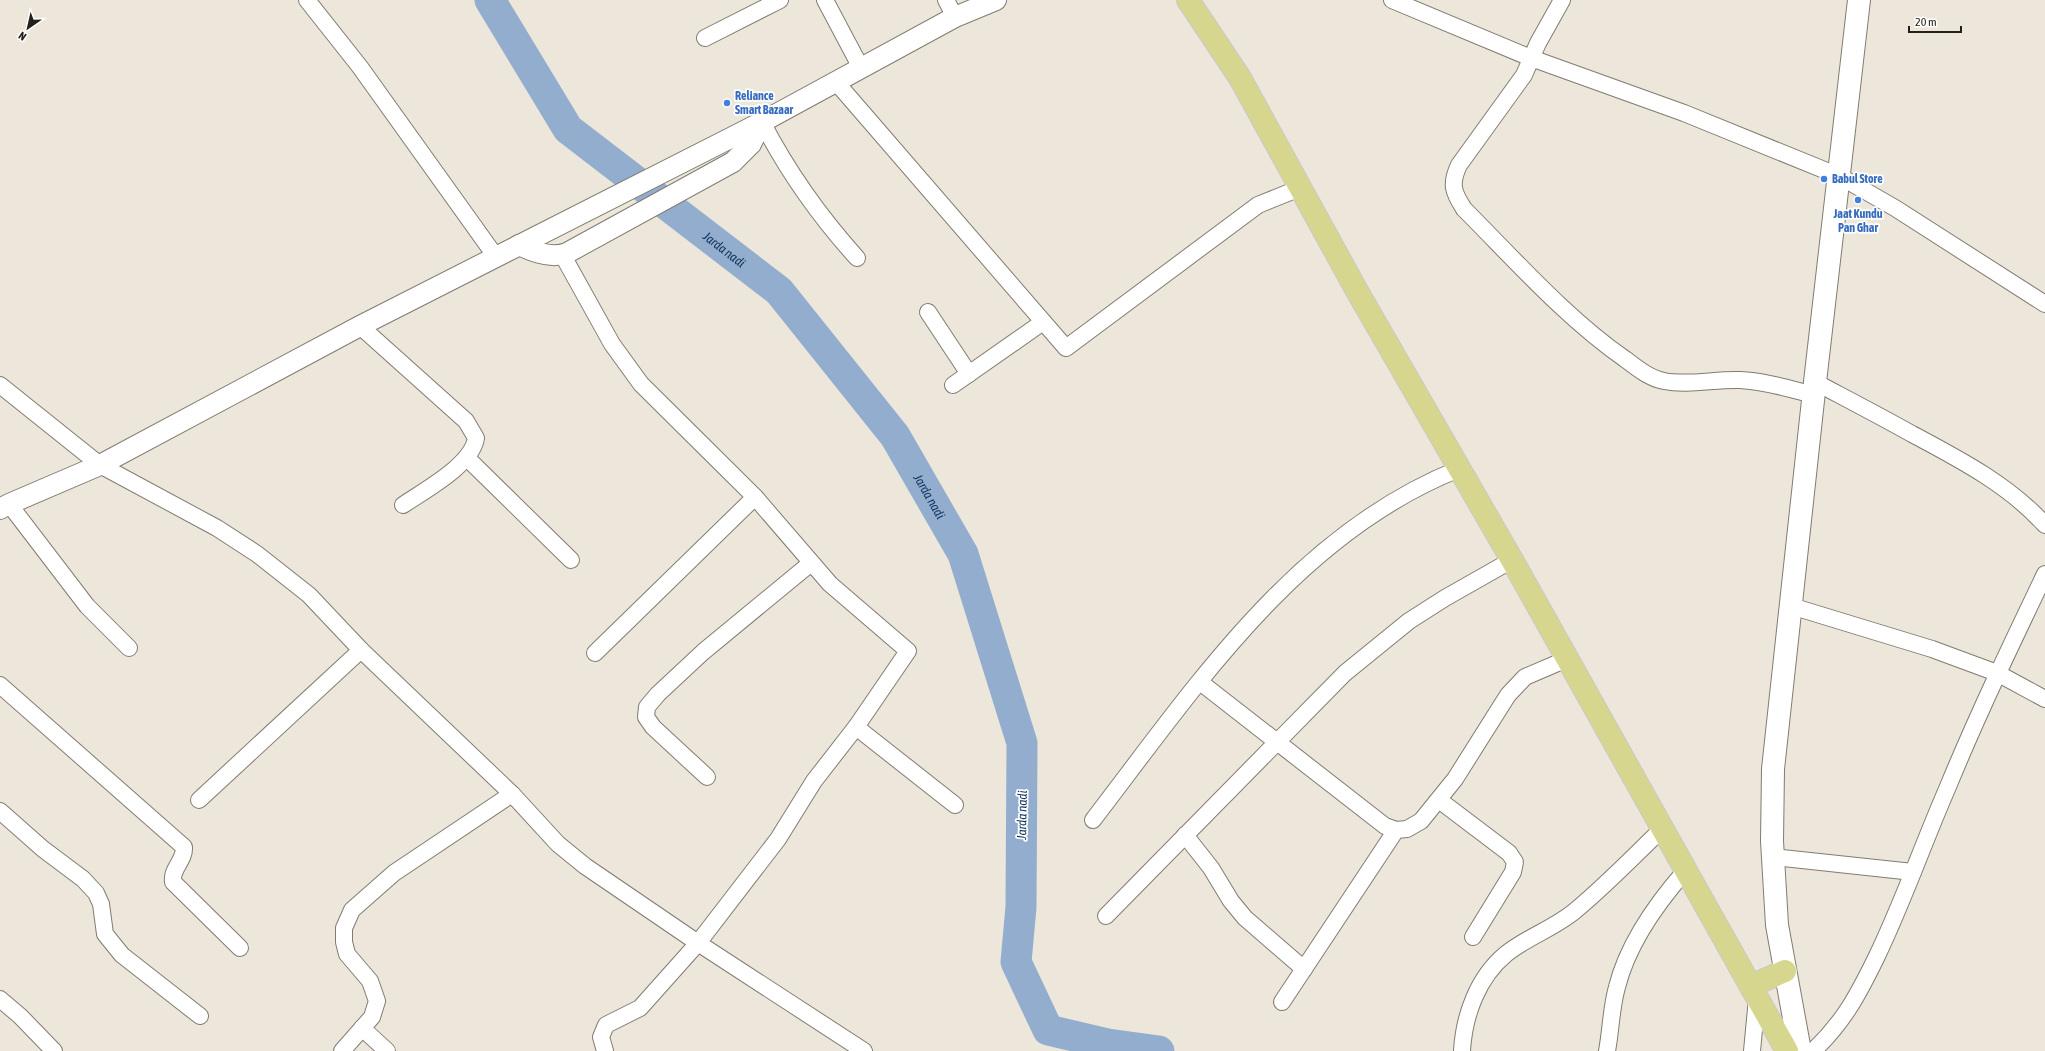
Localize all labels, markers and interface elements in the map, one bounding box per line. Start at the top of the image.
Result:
north arrow [8,8,48,48]
scale bar [1909,8,1961,34]
text: 20 m [1915,15,1937,29]
text: N [16,29,28,43]
place label: Reliance Smart Bazaar [735,89,794,117]
marker: Reliance Smart Bazaar [722,98,732,108]
place label: Babul Store [1832,172,1883,186]
marker: Babul Store [1819,174,1829,184]
marker: Jaat Kundu Pan Ghar [1853,195,1863,205]
place label: Jaat Kundu Pan Ghar [1833,207,1883,235]
water label: Jarda nadi [700,228,749,270]
water label: Jarda nadi [910,470,949,521]
water label: Jarda nadi [1014,790,1030,841]

